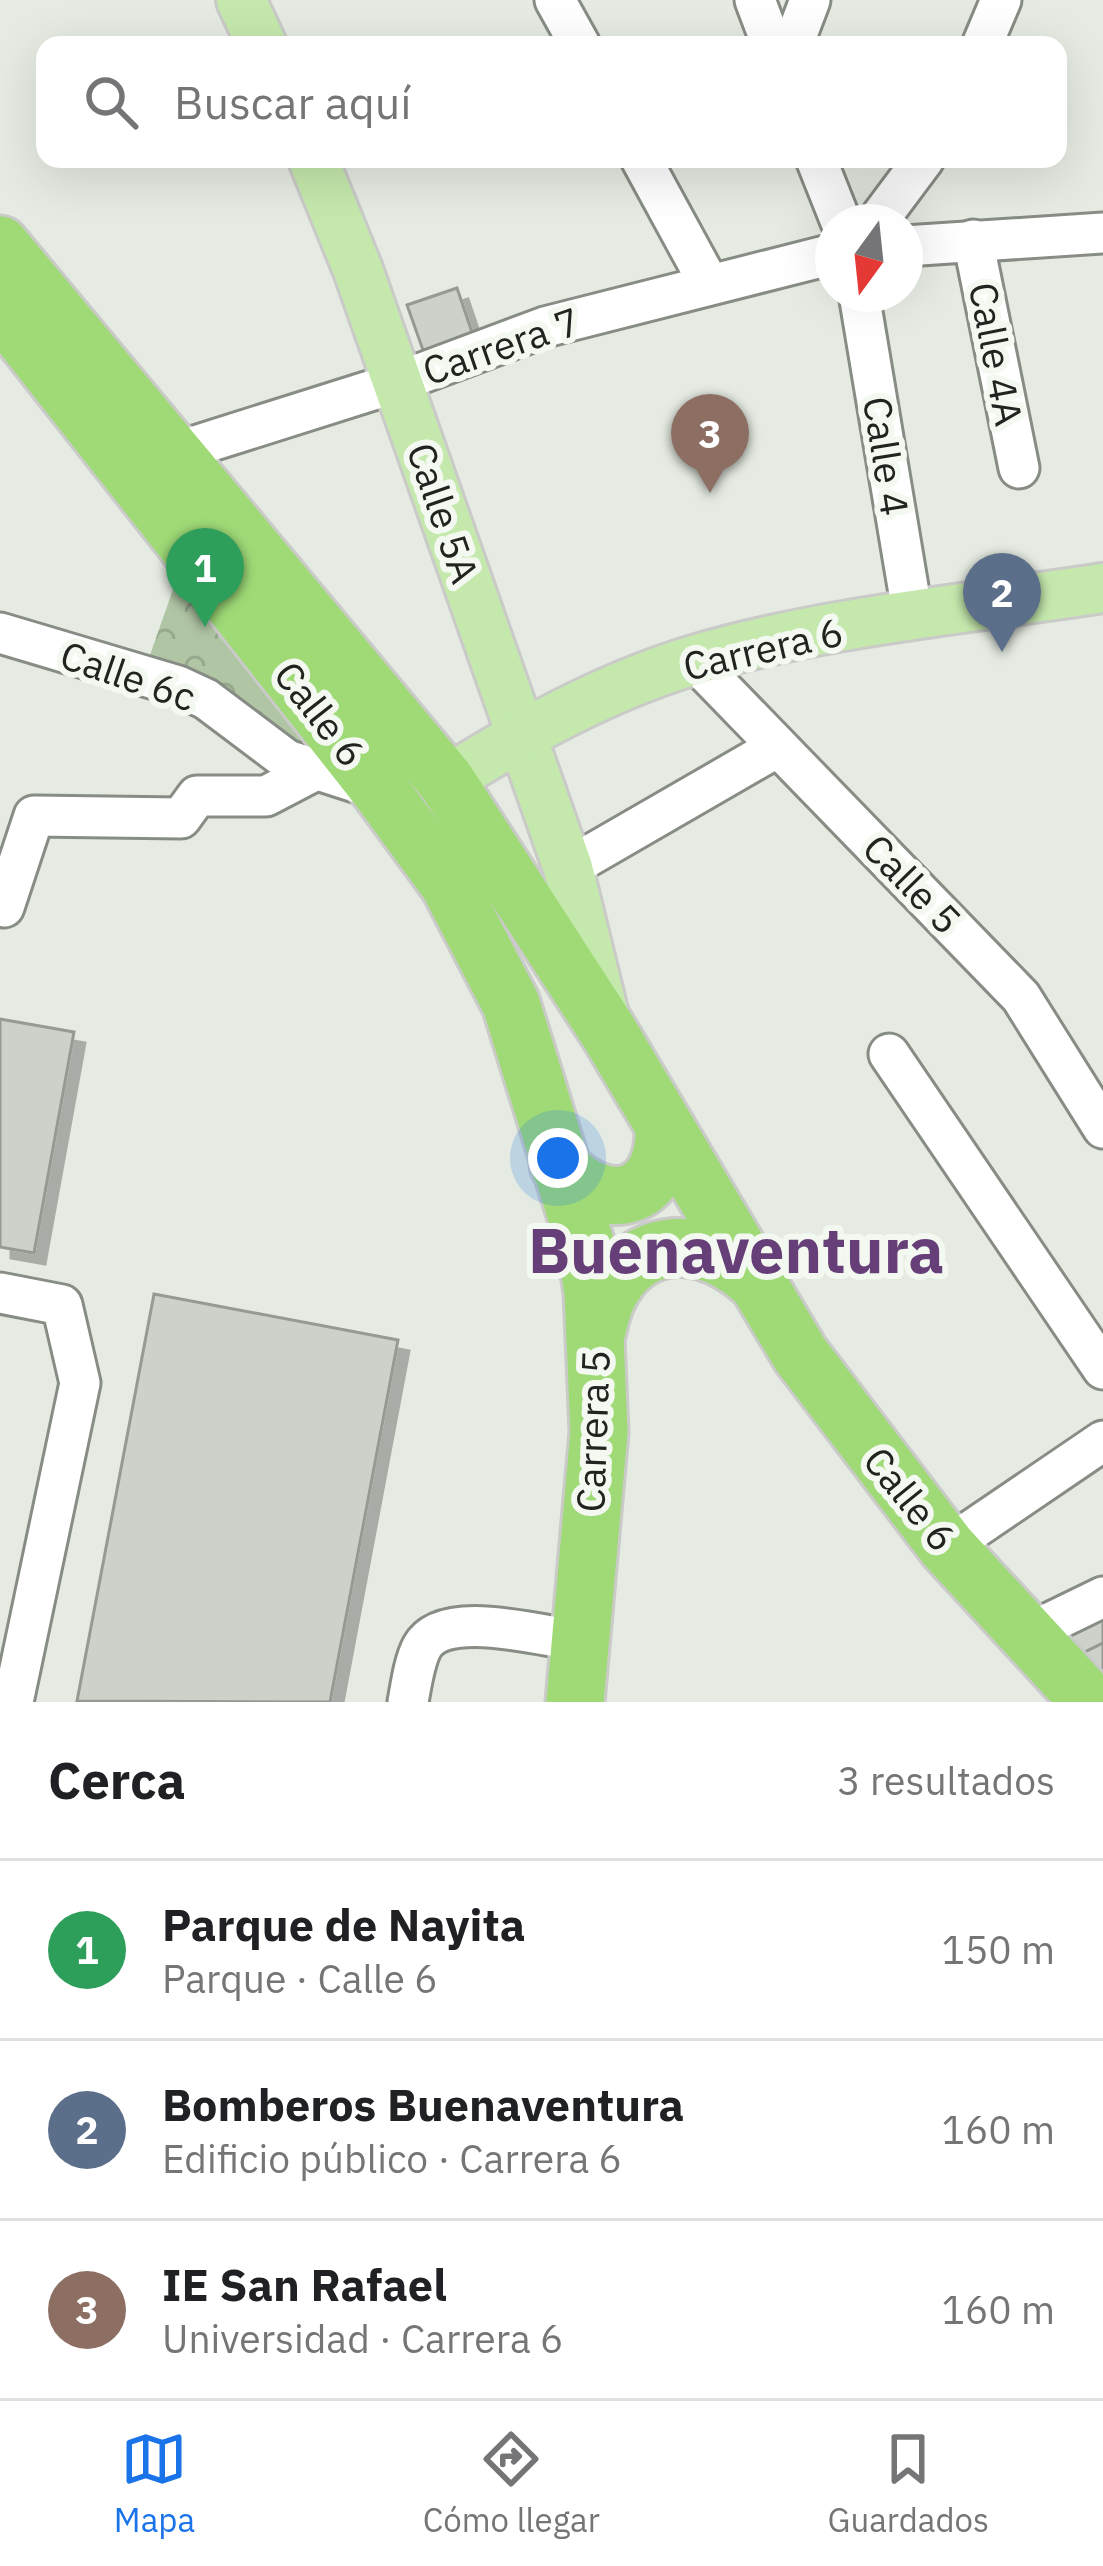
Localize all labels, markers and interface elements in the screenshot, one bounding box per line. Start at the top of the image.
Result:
search box [36,36,1067,168]
icon: search [78,69,144,135]
text: Buscar aquí [174,73,412,131]
north arrow [815,204,923,312]
street label: Calle 4A [958,278,1035,430]
street label: Carrera 7 [416,295,586,396]
street label: Calle 4 [852,393,921,519]
pin: 3 [671,394,749,493]
street label: Calle 5A [396,436,491,590]
pin: 1 [166,528,244,627]
pin: 2 [963,553,1041,652]
street label: Carrera 6 [678,605,848,692]
street label: Calle 6c [54,629,203,722]
street label: Calle 6 [263,651,377,777]
street label: Calle 5 [852,823,972,945]
your location [528,1128,588,1188]
district label: Buenaventura [528,1208,944,1290]
street label: Carrera 5 [564,1349,621,1513]
street label: Calle 6 [853,1436,968,1561]
text: Cerca [48,1747,186,1813]
text: 3 resultados [837,1755,1055,1806]
text: Parque de Nayita [162,1895,525,1953]
text: 1 [75,1924,99,1975]
text: 150 m [942,1924,1055,1975]
text: Parque · Calle 6 [162,1953,438,2004]
text: Bomberos Buenaventura [162,2075,684,2133]
text: 2 [75,2104,99,2155]
text: 160 m [942,2104,1055,2155]
text: Edificio público · Carrera 6 [162,2133,622,2184]
text: IE San Rafael [162,2255,447,2313]
text: 3 [75,2284,99,2335]
text: 160 m [942,2284,1055,2335]
text: Universidad · Carrera 6 [162,2313,563,2364]
tab: Mapa [114,2426,195,2541]
tab: Cómo llegar [423,2426,600,2541]
tab: Guardados [827,2426,989,2541]

